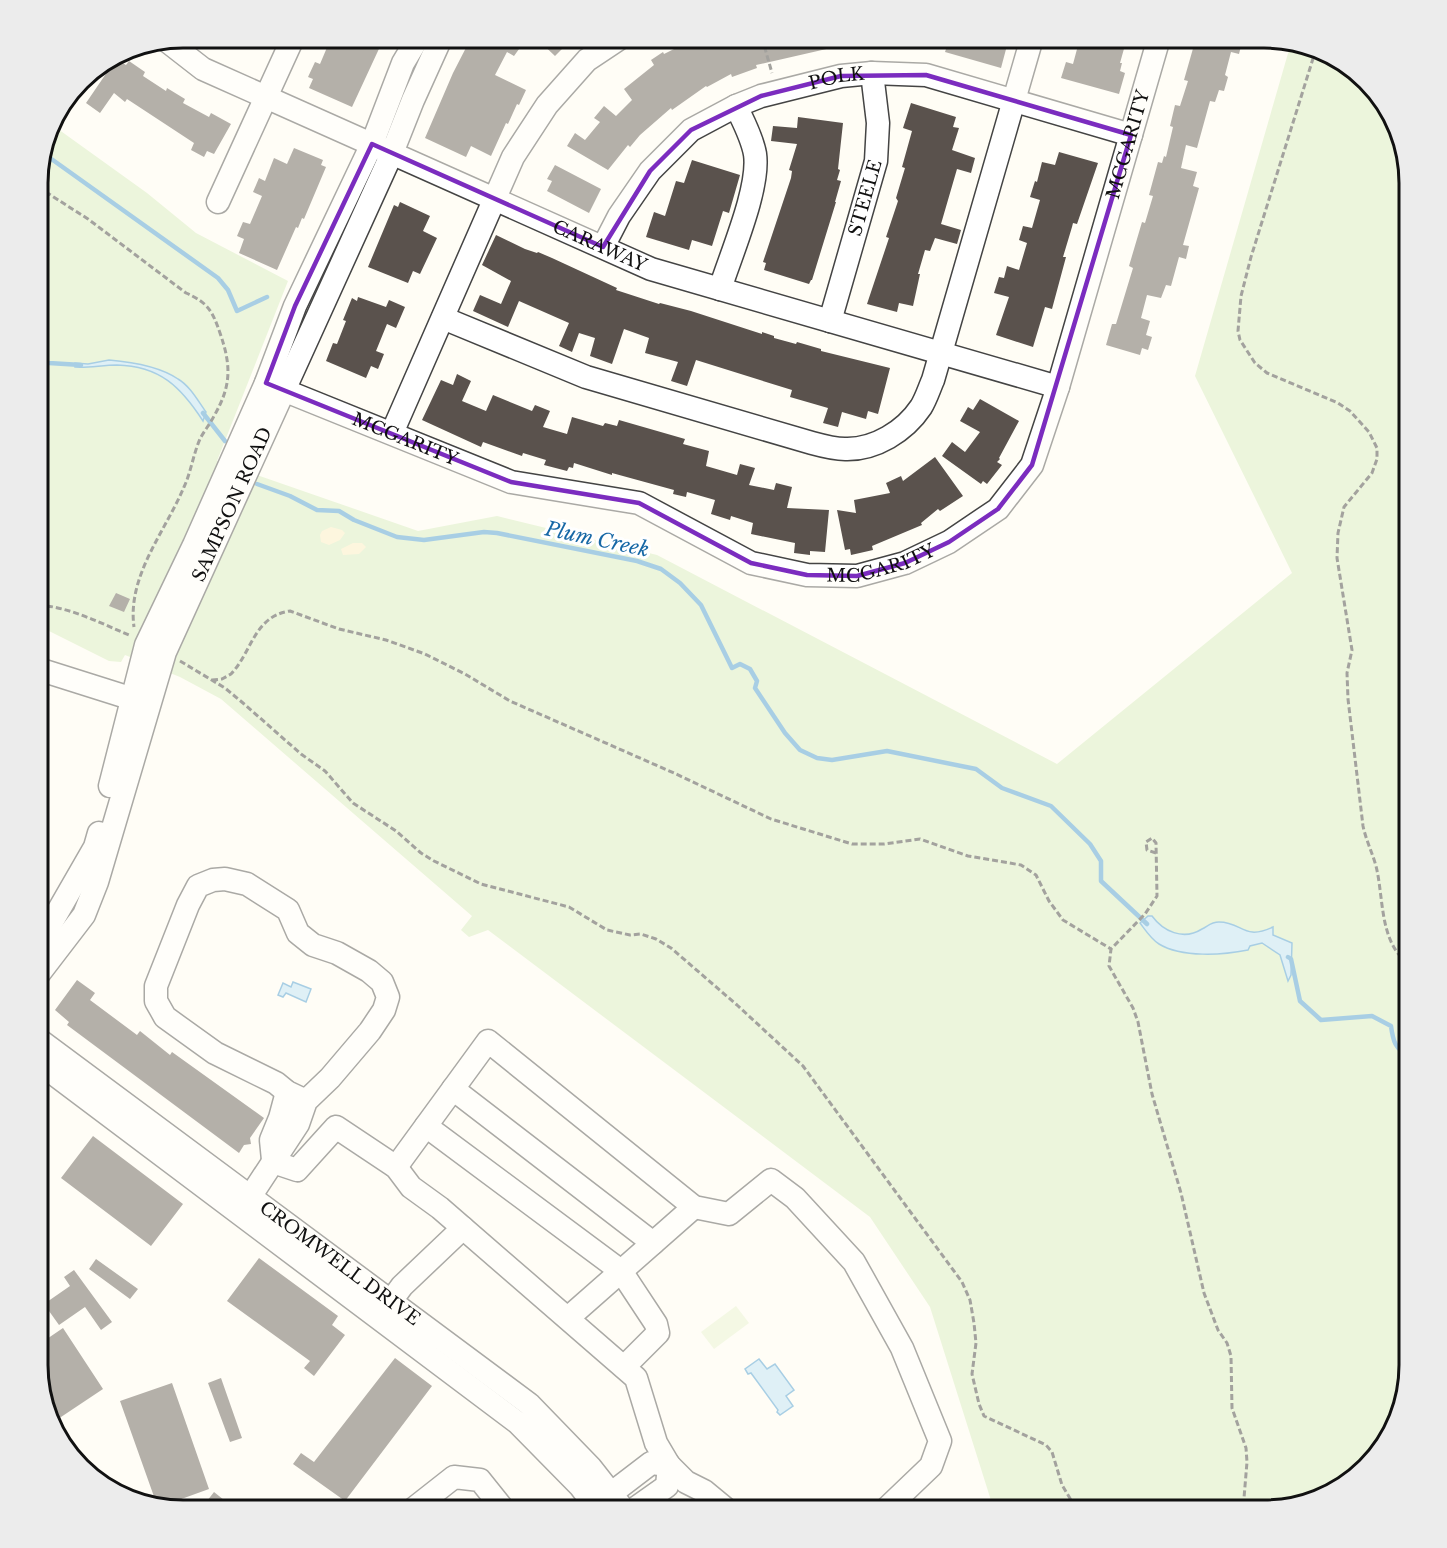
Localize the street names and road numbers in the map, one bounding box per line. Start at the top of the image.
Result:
street label: POLK [806,63,866,95]
street label: MCGARITY [1102,87,1155,202]
street label: STEELE [844,157,887,239]
street label: CARAWAY [549,215,651,277]
street label: MCGARITY [349,408,462,471]
street label: SAMPSON ROAD [187,424,277,585]
street label: MCGARITY [826,539,940,587]
street label: CROMWELL DRIVE [255,1197,424,1330]

